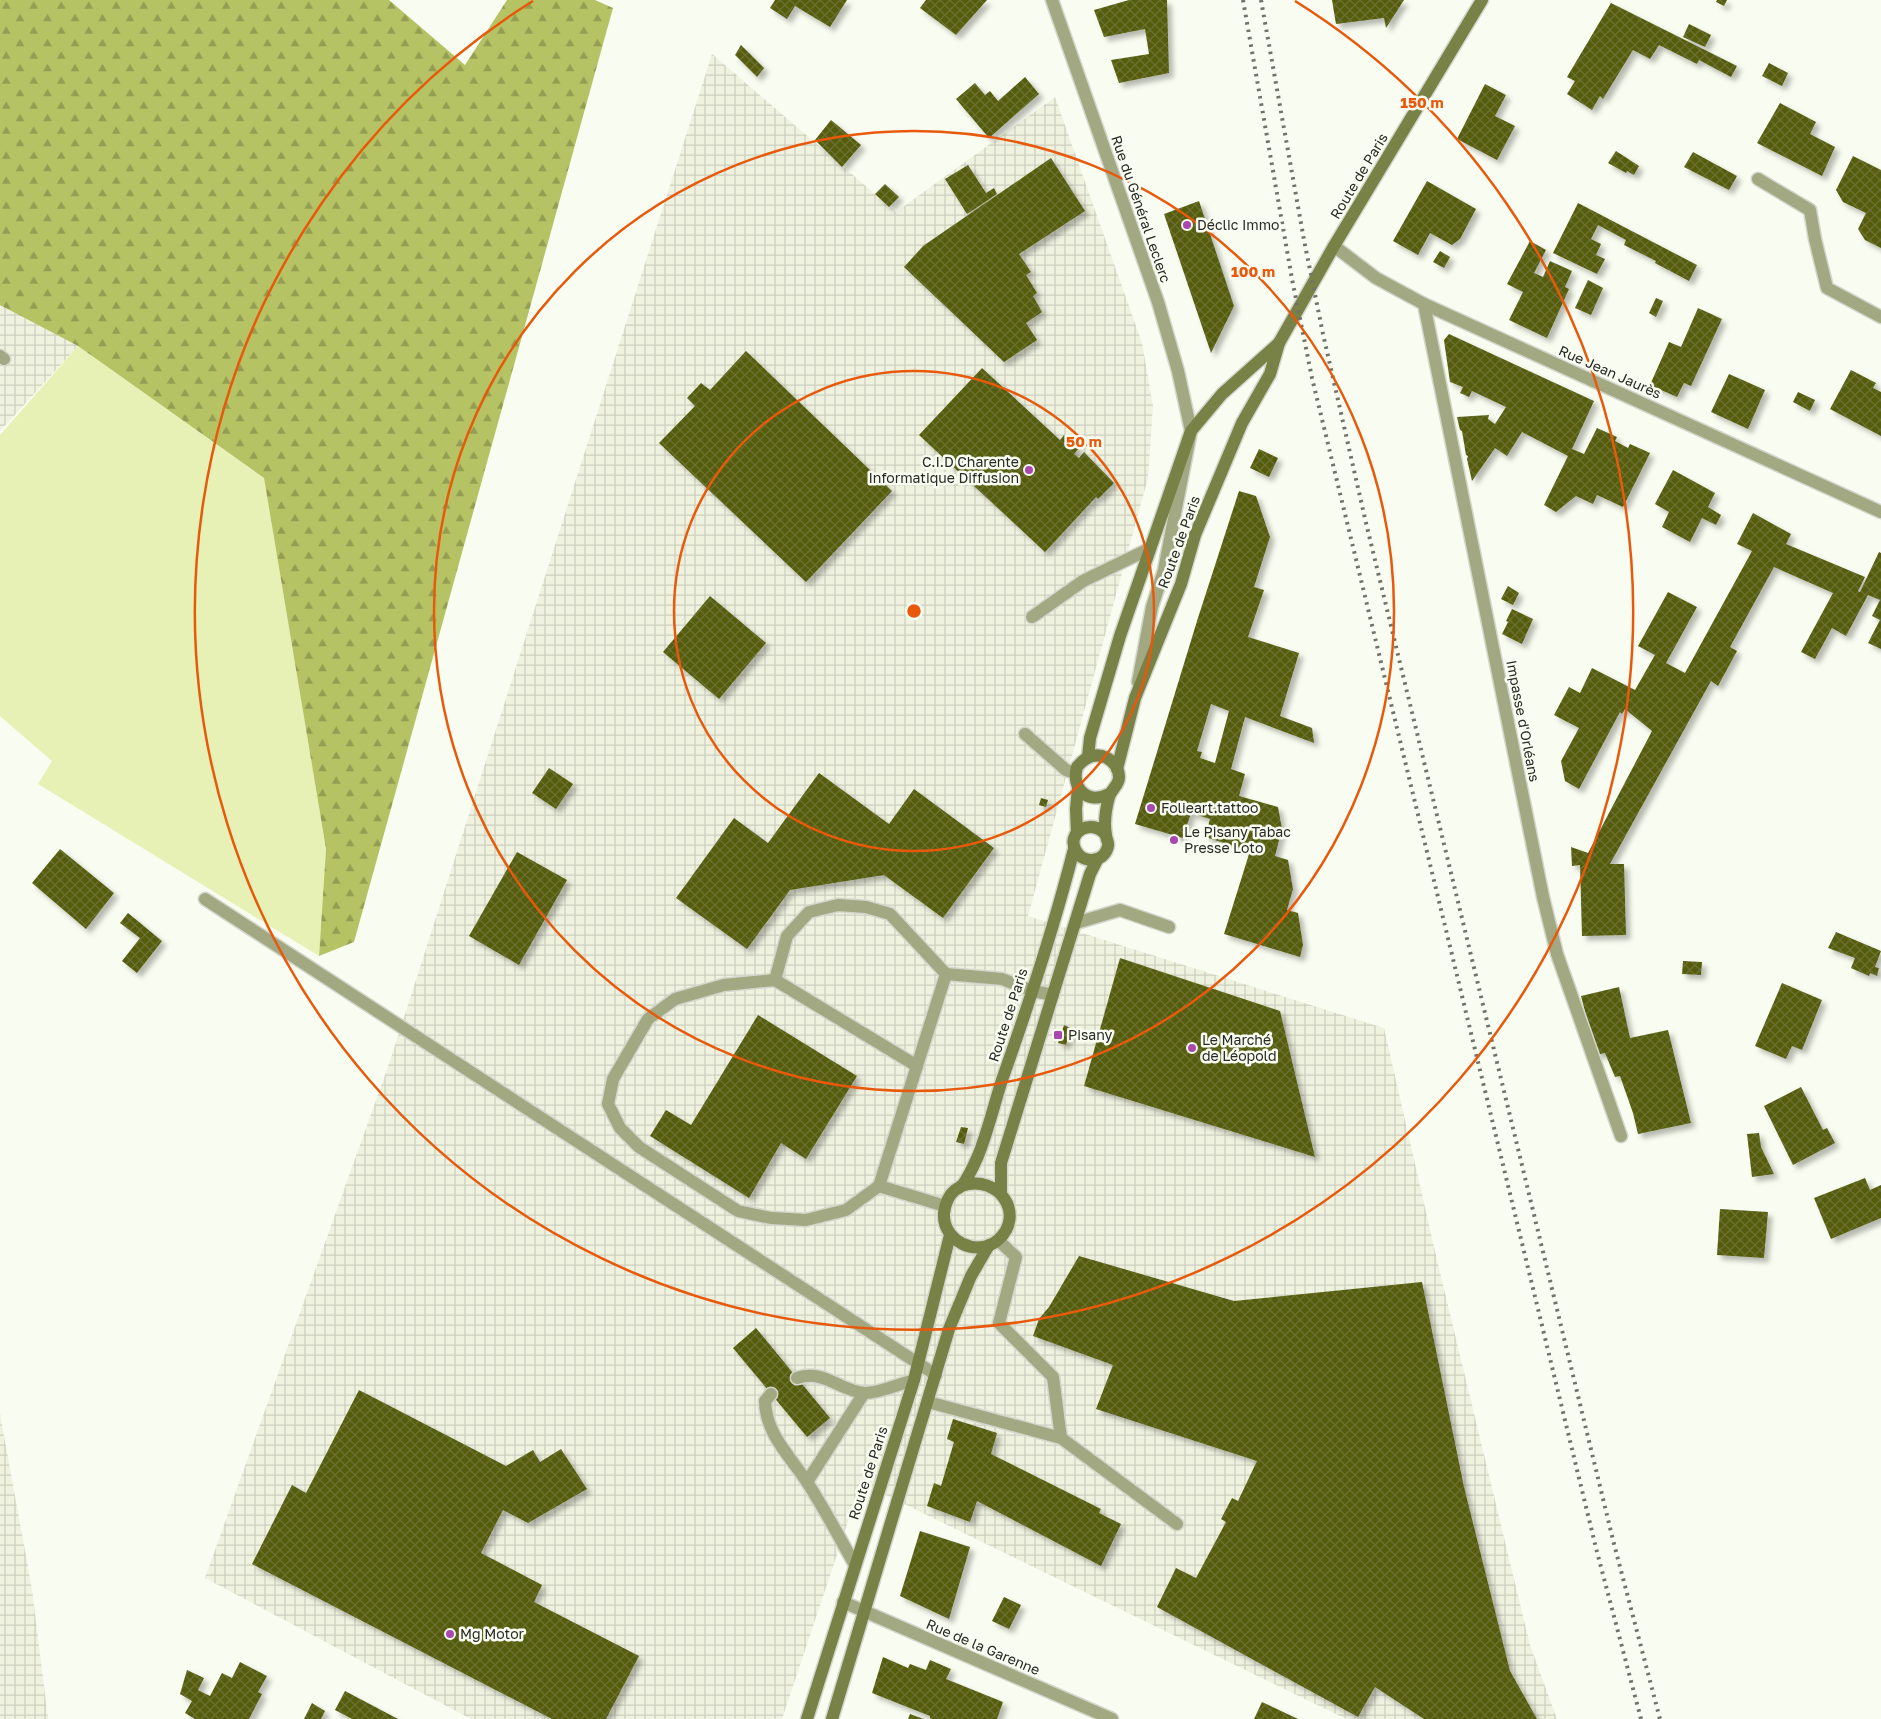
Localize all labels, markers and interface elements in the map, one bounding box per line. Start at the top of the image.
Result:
text: 150 m [1400,93,1444,111]
street label: Route de Paris [1326,130,1391,222]
street label: Rue du Général Leclerc [1108,133,1175,285]
place label: Déclic Immo [1197,216,1280,233]
marker: Déclic Immo [1181,219,1193,231]
text: 100 m [1231,262,1275,280]
street label: Rue Jean Jaurès [1556,341,1664,402]
text: 50 m [1066,432,1102,450]
place label: C.I.D Charente Informatique Diffusion [868,453,1019,486]
marker: C.I.D Charente Informatique Diffusion [1023,464,1035,476]
street label: Route de Paris [1154,493,1203,590]
centre of rings [905,602,923,620]
street label: Impasse d'Orléans [1503,659,1544,783]
place label: Folieart.tattoo [1161,799,1258,816]
marker: Folieart.tattoo [1145,802,1157,814]
place label: Le Pisany Tabac Presse Loto [1184,823,1291,856]
marker: Le Pisany Tabac Presse Loto [1168,834,1180,846]
street label: Route de Paris [984,966,1031,1064]
place label: Pisany [1068,1026,1113,1043]
marker: Pisany [1052,1029,1064,1041]
place label: Le Marché de Léopold [1202,1031,1277,1064]
marker: Le Marché de Léopold [1186,1042,1198,1054]
street label: Route de Paris [844,1424,891,1522]
street label: Rue de la Garenne [924,1615,1043,1678]
place label: Mg Motor [460,1625,525,1642]
marker: Mg Motor [444,1628,456,1640]

